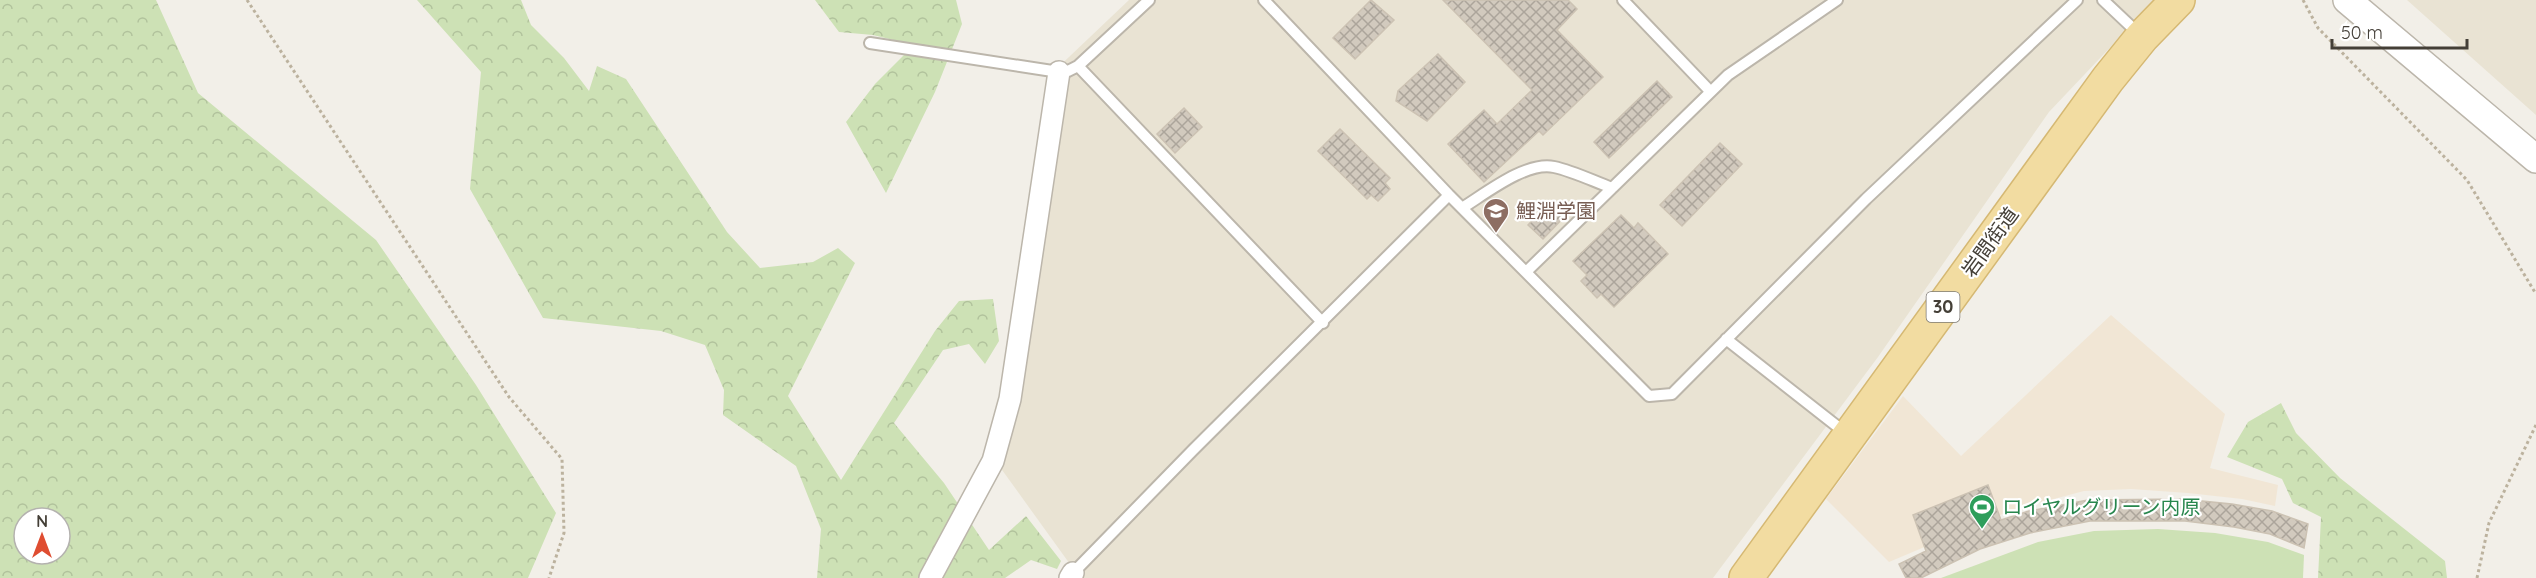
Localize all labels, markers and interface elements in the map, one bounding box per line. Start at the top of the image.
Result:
scale bar [2332,12,2467,50]
text: 50 m [2341,21,2383,44]
school or university icon: 鯉淵学園 [1481,196,1511,234]
place label: 鯉淵学園 [1516,198,1596,223]
street label: 岩間街道 [1956,202,2023,281]
road number: 30 [1926,292,1960,322]
sports icon: ロイヤルグリーン内原 [1967,492,1997,530]
place label: ロイヤルグリーン内原 [2002,494,2200,519]
north arrow [12,506,72,566]
text: N [36,511,48,531]

